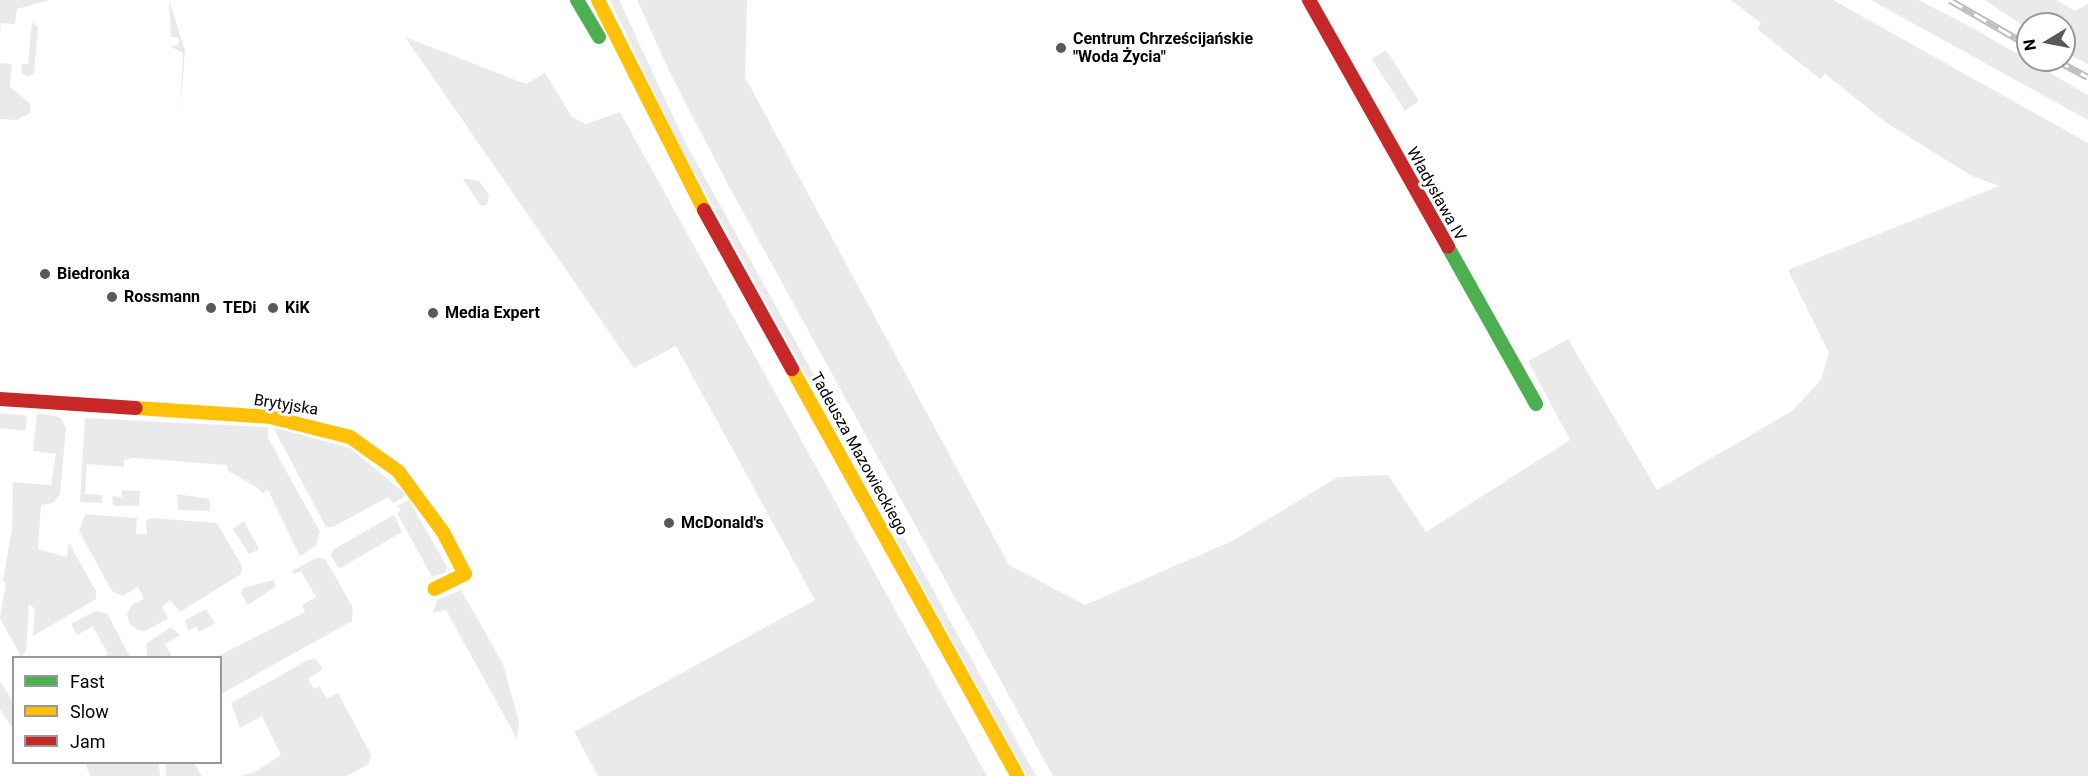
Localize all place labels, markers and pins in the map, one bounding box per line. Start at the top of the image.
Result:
place label: Centrum Chrześcijańskie "Woda Życia" [1073,29,1253,67]
marker: Centrum Chrześcijańskie "Woda Życia" [1054,41,1068,55]
place label: Biedronka [57,264,130,284]
marker: Biedronka [38,267,52,281]
place label: Rossmann [124,287,200,307]
marker: Rossmann [105,290,119,304]
place label: TEDi [223,298,257,318]
place label: KiK [285,298,310,318]
marker: TEDi [204,301,218,315]
marker: KiK [266,301,280,315]
place label: Media Expert [445,303,540,323]
marker: Media Expert [426,306,440,320]
place label: McDonald's [681,513,764,533]
marker: McDonald's [662,516,676,530]

